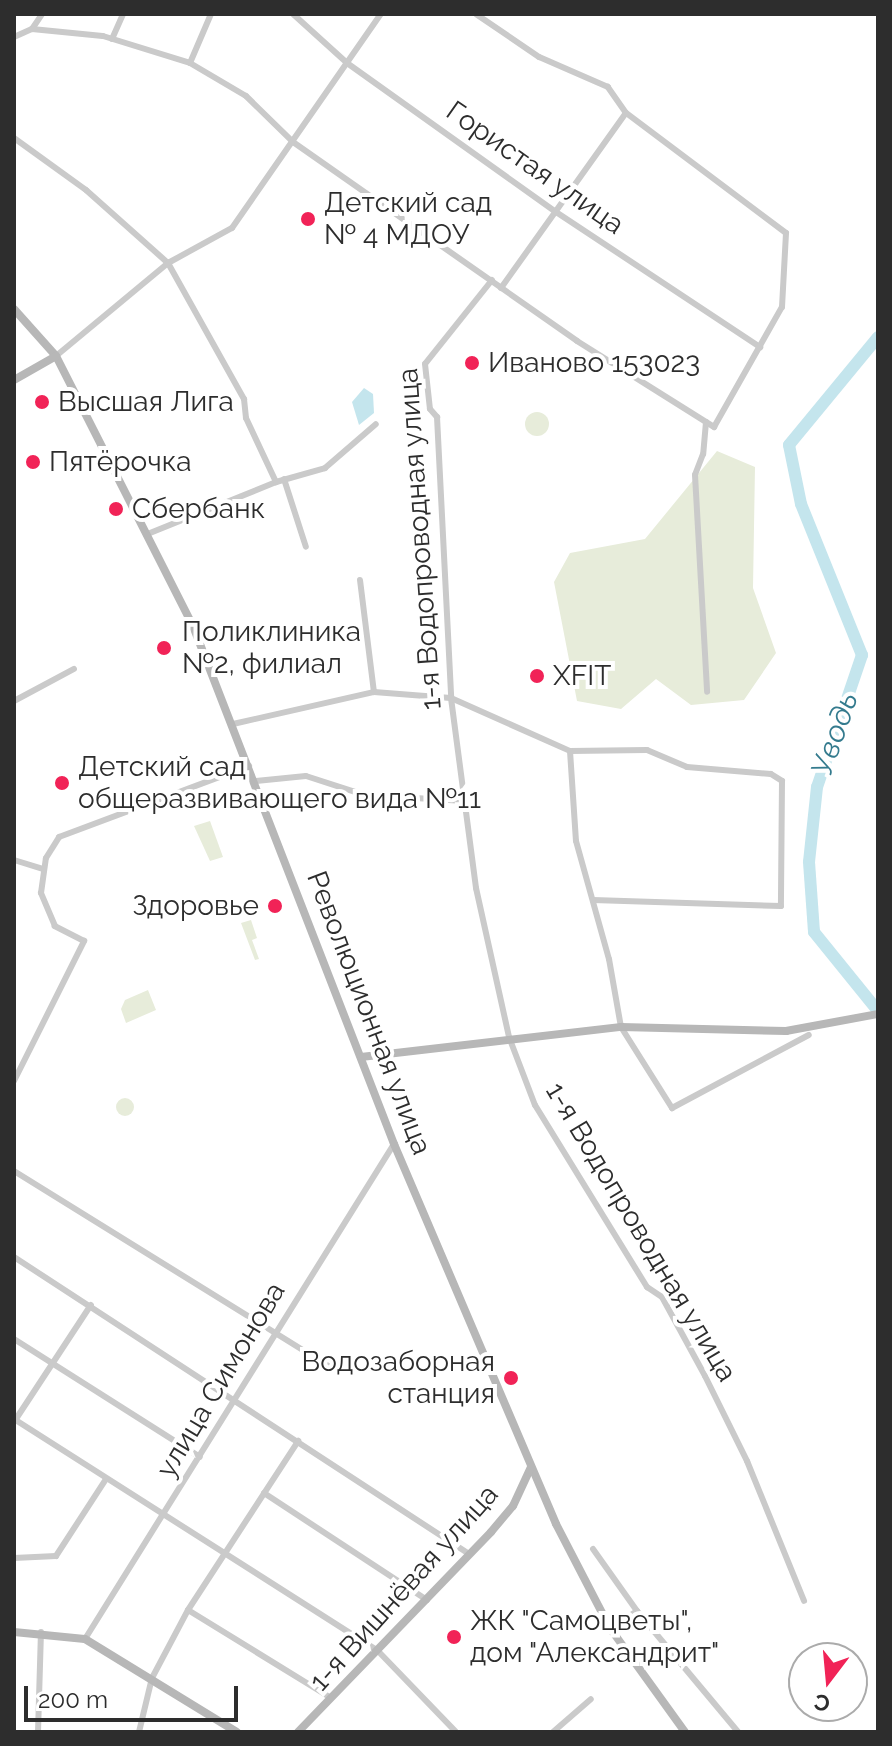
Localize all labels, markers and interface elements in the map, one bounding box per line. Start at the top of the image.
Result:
street label: Гористая улица [439,94,631,242]
place label: Детский сад № 4 МДОУ [324,186,492,252]
marker: Детский сад № 4 МДОУ [299,210,317,228]
place label: Иваново 153023 [488,346,700,380]
marker: Иваново 153023 [463,354,481,372]
street label: 1-я Водопроводная улица [391,366,449,712]
place label: Высшая Лига [58,385,234,419]
marker: Высшая Лига [33,393,51,411]
place label: Пятёрочка [49,445,191,479]
marker: Пятёрочка [24,453,42,471]
place label: Сбербанк [132,492,265,526]
marker: Сбербанк [107,500,125,518]
place label: Поликлиника №2, филиал [182,615,361,681]
marker: Поликлиника №2, филиал [153,637,175,659]
place label: XFIT [553,659,611,693]
marker: XFIT [528,667,546,685]
water label: Уводь [804,687,866,781]
place label: Детский сад общеразвивающего вида №11 [78,750,481,816]
marker: Детский сад общеразвивающего вида №11 [53,774,71,792]
street label: Революционная улица [299,866,439,1160]
place label: Здоровье [132,889,259,923]
marker: Здоровье [266,897,284,915]
street label: 1-я Водопроводная улица [538,1076,744,1388]
street label: улица Симонова [150,1276,292,1484]
place label: Водозаборная станция [302,1345,495,1411]
marker: Водозаборная станция [502,1369,520,1387]
street label: 1-я Вишнёвая улица [302,1478,506,1698]
place label: ЖК "Самоцветы", дом "Александрит" [470,1604,720,1670]
marker: ЖК "Самоцветы", дом "Александрит" [445,1628,463,1646]
north arrow [788,1642,868,1722]
scale bar [28,1670,242,1720]
text: 200 m [38,1685,108,1714]
text: С [811,1689,833,1718]

